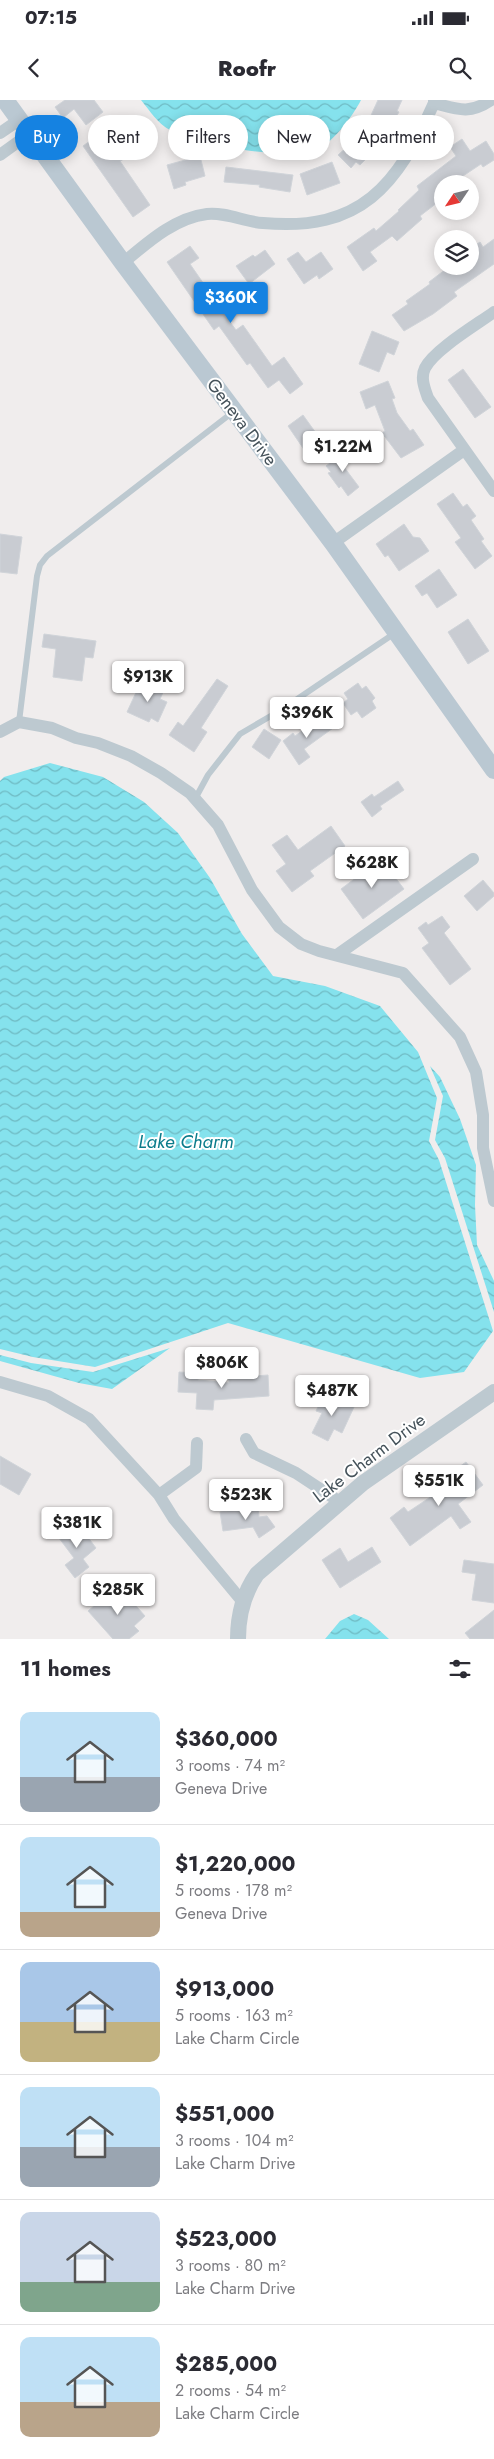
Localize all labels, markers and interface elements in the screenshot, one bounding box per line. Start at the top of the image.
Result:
text: 07:15 [25,4,77,31]
text: Roofr [218,52,276,84]
icon: back [20,54,48,82]
icon: search [446,54,474,82]
chip: Buy [15,115,78,160]
chip: Rent [88,115,158,160]
chip: Filters [168,115,248,160]
chip: New [258,115,330,160]
chip: Apartment [340,115,454,160]
north arrow [434,175,479,220]
map controls [434,175,479,275]
button: layers [434,230,479,275]
pin: $360K [196,282,266,324]
text: $360K [205,286,257,309]
street label: Geneva Drive [200,373,284,471]
pin: $1.22M [302,430,384,473]
text: $1.22M [314,435,372,458]
pin: $913K [113,660,183,703]
text: $913K [123,665,173,688]
pin: $396K [272,696,342,739]
text: $396K [281,701,333,724]
pin: $628K [337,846,407,889]
text: $628K [346,851,398,874]
water label: Lake Charm [138,1128,234,1155]
pin: $806K [187,1346,257,1389]
text: $806K [196,1351,248,1374]
pin: $487K [297,1374,367,1417]
text: $487K [306,1379,358,1402]
street label: Lake Charm Drive [307,1407,431,1509]
pin: $551K [404,1464,474,1507]
text: $551K [414,1469,464,1492]
pin: $523K [211,1478,281,1521]
text: $523K [220,1483,272,1506]
pin: $381K [42,1506,112,1549]
text: $381K [52,1511,102,1534]
pin: $285K [83,1574,153,1616]
text: $285K [92,1578,144,1601]
text: 11 homes [20,1654,111,1684]
icon: filters [446,1655,474,1683]
text: $360,000 [175,1724,278,1754]
icon: home [60,1732,120,1792]
text: 3 rooms · 74 m² [175,1754,285,1777]
text: Geneva Drive [175,1777,267,1800]
text: $1,220,000 [175,1849,296,1879]
icon: home [60,1857,120,1917]
text: 5 rooms · 178 m² [175,1879,292,1902]
text: Geneva Drive [175,1902,267,1925]
text: $913,000 [175,1974,274,2004]
icon: home [60,1982,120,2042]
text: 5 rooms · 163 m² [175,2004,293,2027]
text: Lake Charm Circle [175,2027,300,2050]
text: $551,000 [175,2099,274,2129]
icon: home [60,2107,120,2167]
text: 3 rooms · 104 m² [175,2129,294,2152]
text: Lake Charm Drive [175,2152,295,2175]
text: $523,000 [175,2224,277,2254]
icon: home [60,2232,120,2292]
text: 3 rooms · 80 m² [175,2254,286,2277]
text: Lake Charm Drive [175,2277,295,2300]
text: $285,000 [175,2349,277,2379]
icon: home [60,2357,120,2417]
text: 2 rooms · 54 m² [175,2379,286,2402]
text: Lake Charm Circle [175,2402,300,2425]

